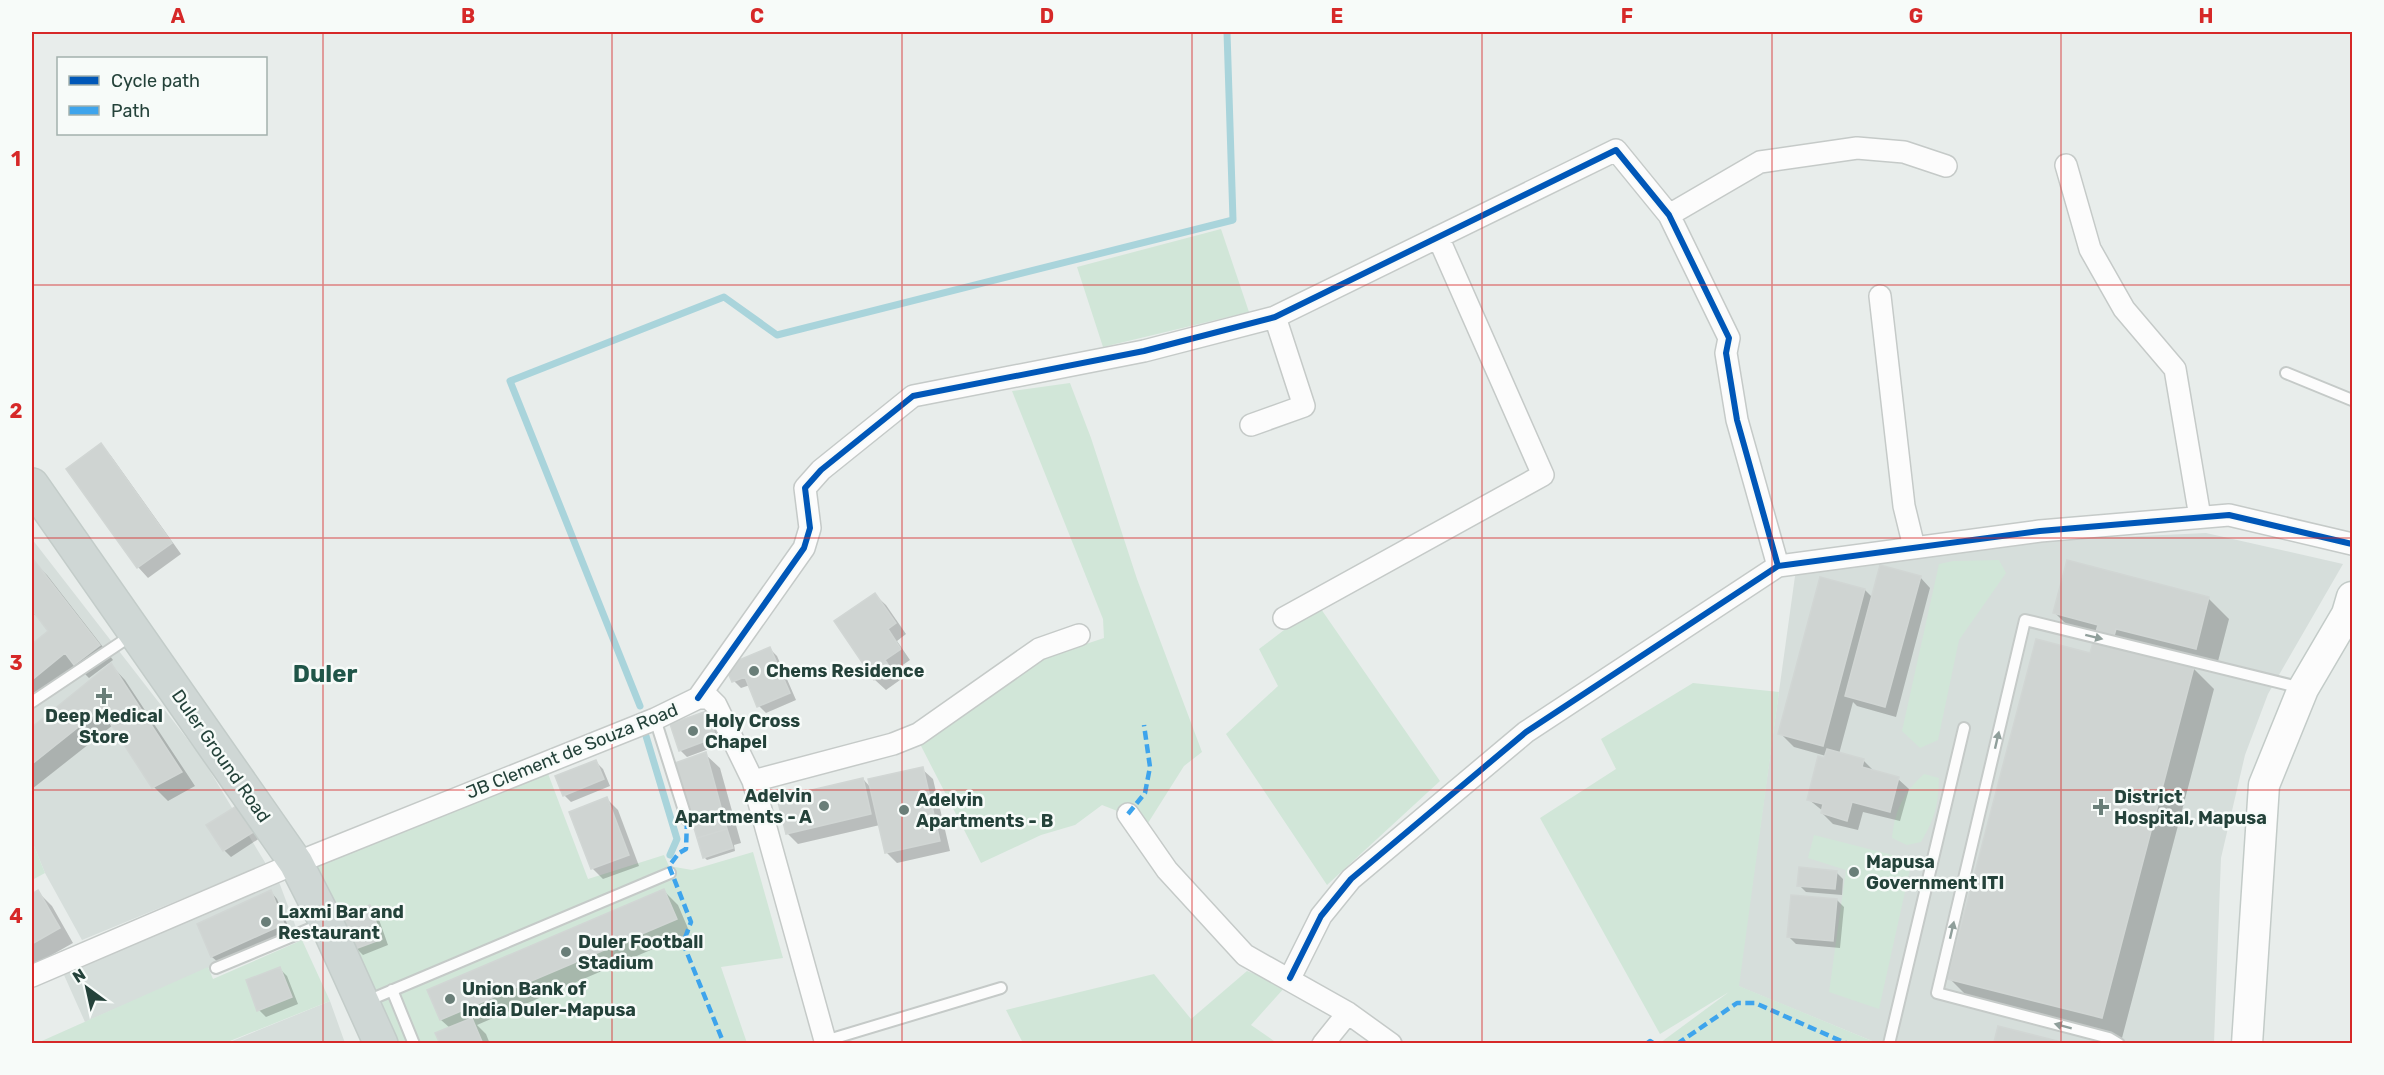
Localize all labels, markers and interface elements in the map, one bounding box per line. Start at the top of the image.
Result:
text: A [171,4,186,28]
text: B [461,4,475,28]
text: C [750,4,764,28]
text: D [1040,4,1054,28]
text: E [1331,4,1343,28]
text: F [1621,4,1633,28]
text: G [1909,4,1923,28]
text: H [2199,4,2213,28]
legend [57,57,267,135]
text: Cycle path [111,70,200,92]
text: Path [111,100,150,122]
text: 1 [11,147,21,171]
text: 2 [10,399,23,423]
one-way arrow [2085,632,2103,642]
text: 3 [9,651,23,675]
district label: Duler [293,660,357,688]
place label: Chems Residence [766,660,925,682]
marker: Chems Residence [747,664,761,678]
street label: Duler Ground Road [167,685,275,827]
marker: Deep Medical Store [97,689,111,703]
street label: JB Clement de Souza Road [463,698,681,804]
place label: Deep Medical Store [45,705,163,748]
place label: Holy Cross Chapel [705,710,800,753]
marker: Holy Cross Chapel [686,724,700,738]
one-way arrow [1992,731,2002,749]
place label: Adelvin Apartments - A [675,785,812,828]
place label: District Hospital, Mapusa [2114,786,2267,829]
place label: Adelvin Apartments - B [916,789,1053,832]
marker: District Hospital, Mapusa [2092,798,2110,816]
marker: Adelvin Apartments - A [817,799,831,813]
marker: Adelvin Apartments - B [897,803,911,817]
place label: Mapusa Government ITI [1866,851,2004,894]
marker: Mapusa Government ITI [1847,865,1861,879]
place label: Laxmi Bar and Restaurant [278,901,404,944]
text: 4 [9,904,23,928]
marker: Laxmi Bar and Restaurant [259,915,273,929]
one-way arrow [1948,920,1957,939]
place label: Duler Football Stadium [578,931,704,974]
marker: Duler Football Stadium [559,945,573,959]
north arrow [57,958,117,1018]
text: N [69,965,89,987]
place label: Union Bank of India Duler-Mapusa [462,978,636,1021]
marker: Union Bank of India Duler-Mapusa [443,992,457,1006]
one-way arrow [2054,1021,2072,1031]

